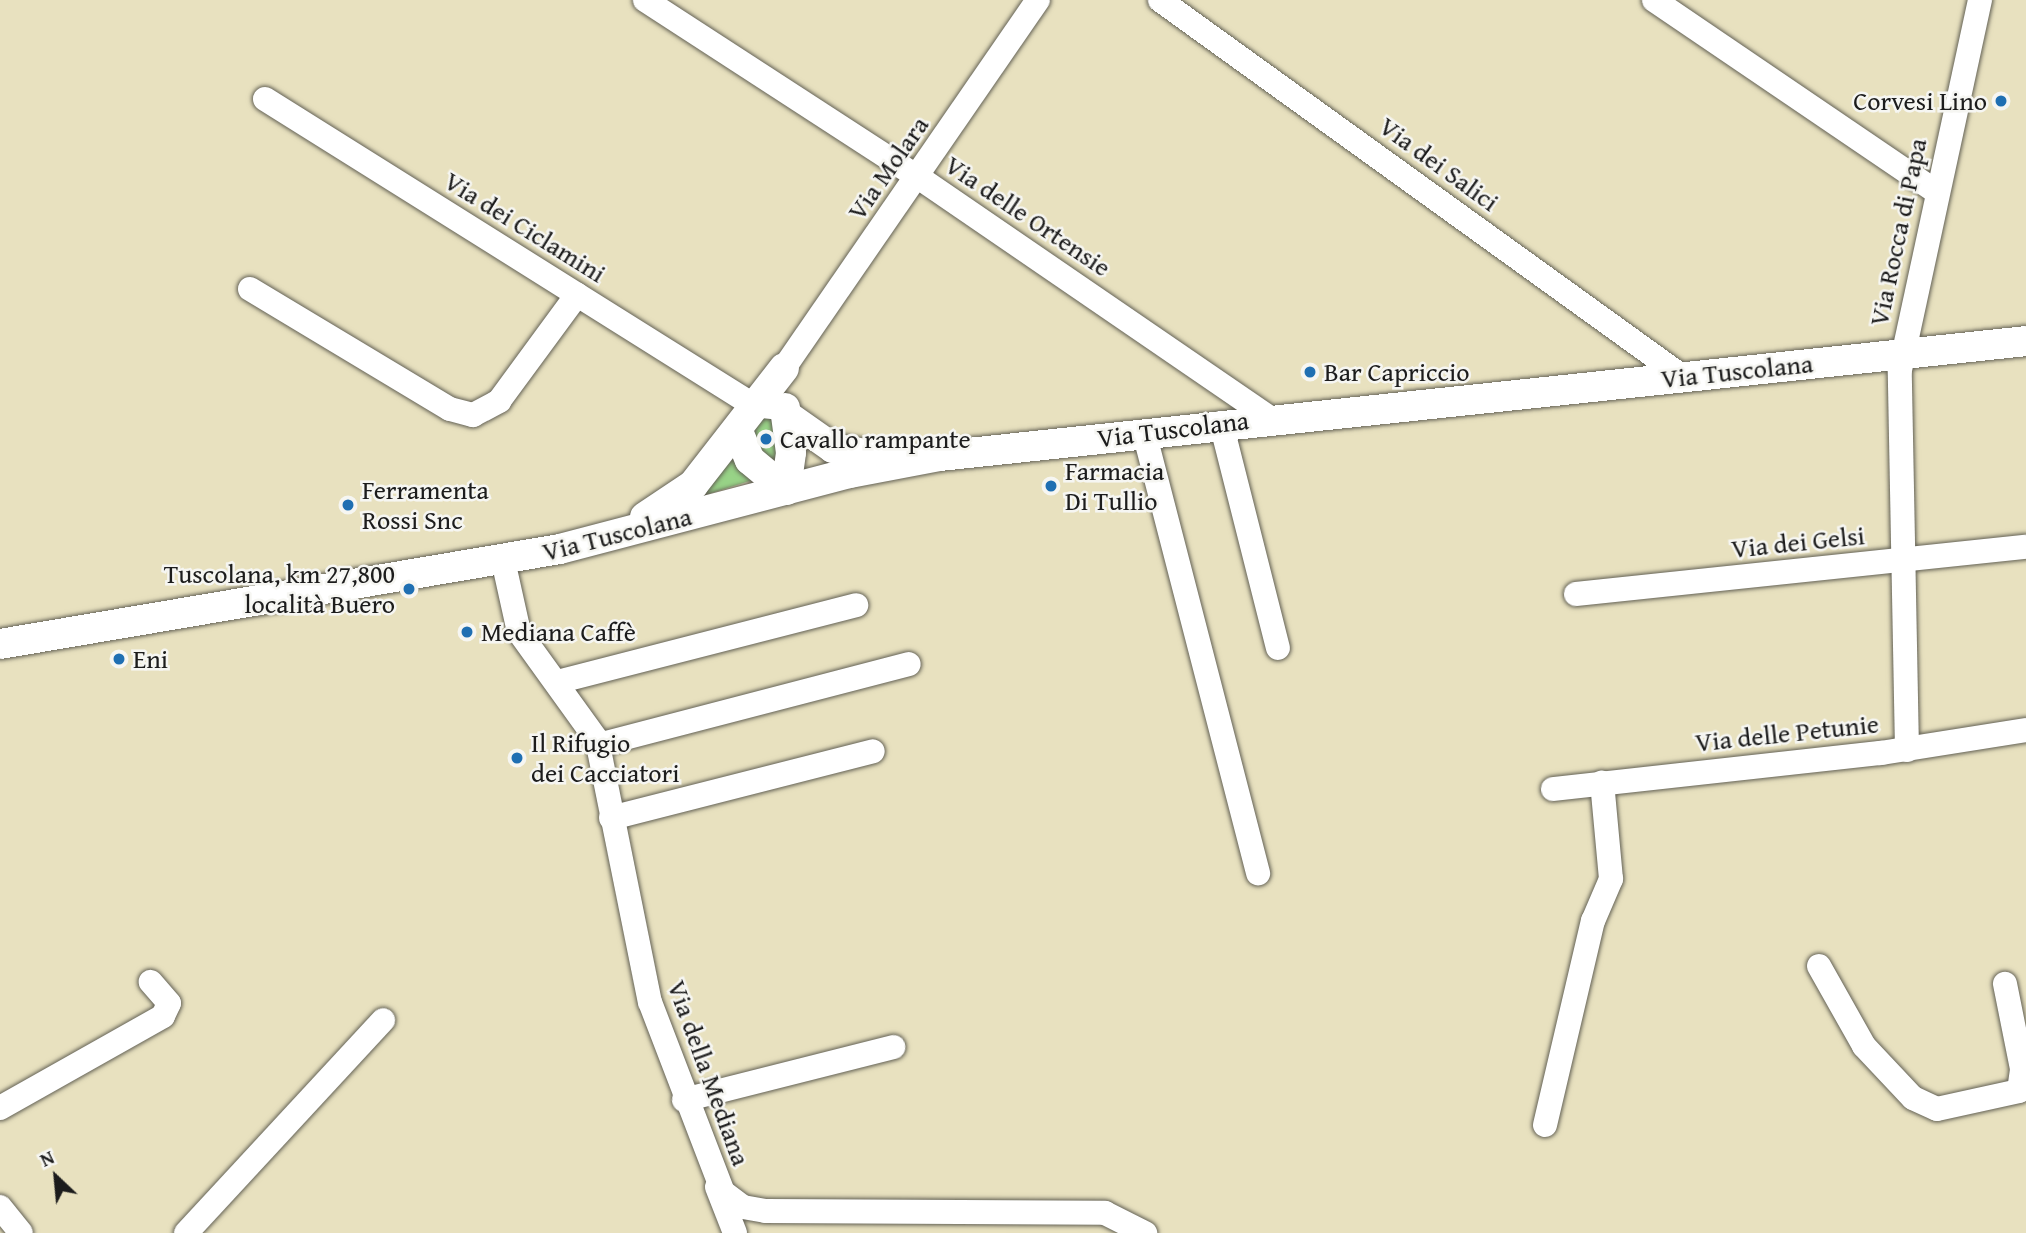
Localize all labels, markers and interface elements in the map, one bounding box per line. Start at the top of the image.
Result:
place label: Corvesi Lino [1853,85,1987,117]
marker: Corvesi Lino [1993,93,2009,109]
street label: Via Molara [841,110,935,226]
street label: Via dei Salici [1373,110,1505,218]
street label: Via Rocca di Papa [1863,135,1933,329]
street label: Via delle Ortensie [939,149,1117,283]
street label: Via dei Ciclamini [439,165,611,289]
street label: Via Tuscolana [1660,348,1814,394]
place label: Bar Capriccio [1324,356,1470,388]
marker: Bar Capriccio [1302,364,1318,380]
street label: Via Tuscolana [1095,404,1251,454]
place label: Cavallo rampante [780,423,971,455]
marker: Cavallo rampante [758,431,774,447]
place label: Farmacia Di Tullio [1065,455,1164,516]
place label: Ferramenta Rossi Snc [362,474,489,536]
marker: Farmacia Di Tullio [1043,478,1059,494]
marker: Ferramenta Rossi Snc [340,497,356,513]
street label: Via Tuscolana [539,500,695,568]
street label: Via dei Gelsi [1730,519,1866,565]
place label: Tuscolana, km 27,800 località Buero [164,558,395,620]
marker: Tuscolana, km 27,800 località Buero [401,581,417,597]
place label: Mediana Caffè [481,616,636,648]
marker: Mediana Caffè [459,624,475,640]
place label: Eni [133,643,168,675]
marker: Eni [111,651,127,667]
street label: Via delle Petunie [1694,708,1880,758]
place label: Il Rifugio dei Cacciatori [531,727,680,788]
marker: Il Rifugio dei Cacciatori [509,750,525,766]
street label: Via della Mediana [661,976,757,1170]
north arrow [21,1142,91,1212]
text: N [35,1143,59,1173]

